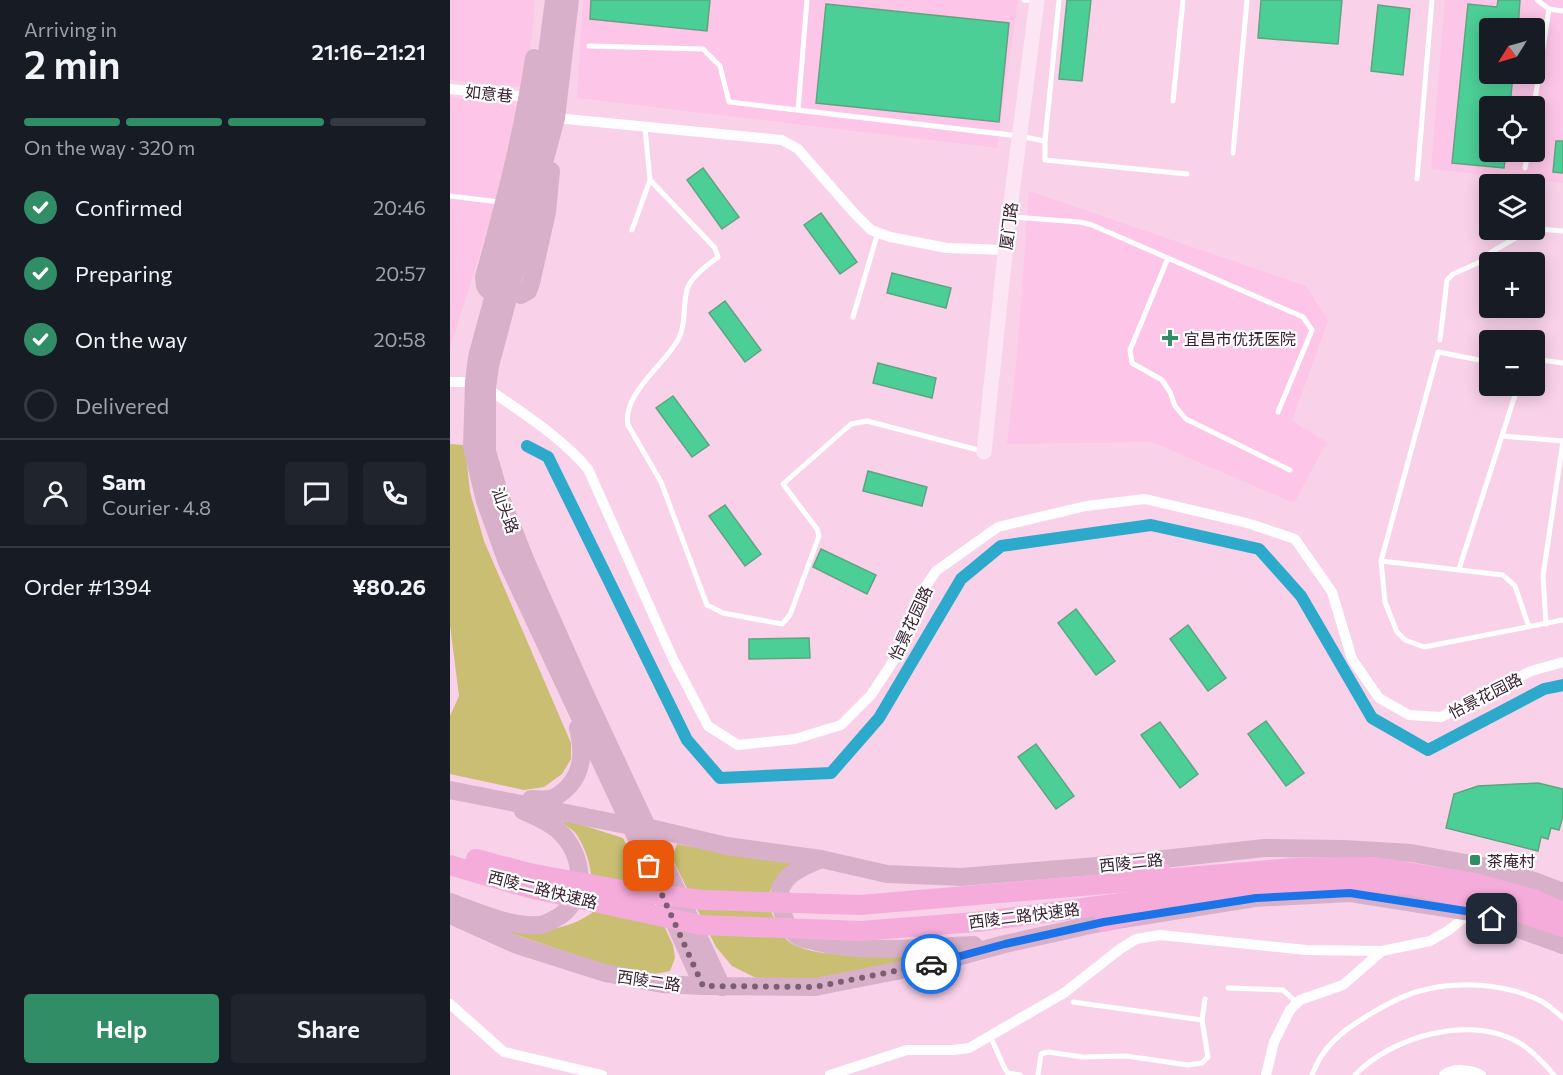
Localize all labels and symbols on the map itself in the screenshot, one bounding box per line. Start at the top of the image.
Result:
north arrow [1479,18,1545,84]
street label: 如意巷 [464,81,514,105]
street label: 厦门路 [996,201,1020,251]
marker: 宜昌市优抚医院 [1161,329,1179,347]
place label: 宜昌市优抚医院 [1184,329,1296,348]
street label: 汕头路 [489,484,523,536]
street label: 怡景花园路 [884,583,936,663]
street label: 怡景花园路 [1445,668,1525,722]
pin [623,840,674,891]
street label: 西陵二路 [1098,849,1164,875]
place label: 茶庵村 [1487,851,1535,870]
marker: 茶庵村 [1468,853,1482,867]
street label: 西陵二路快速路 [486,866,600,912]
pin [1466,893,1517,944]
street label: 西陵二路快速路 [967,899,1081,931]
courier [901,934,961,994]
street label: 西陵二路 [616,966,682,994]

